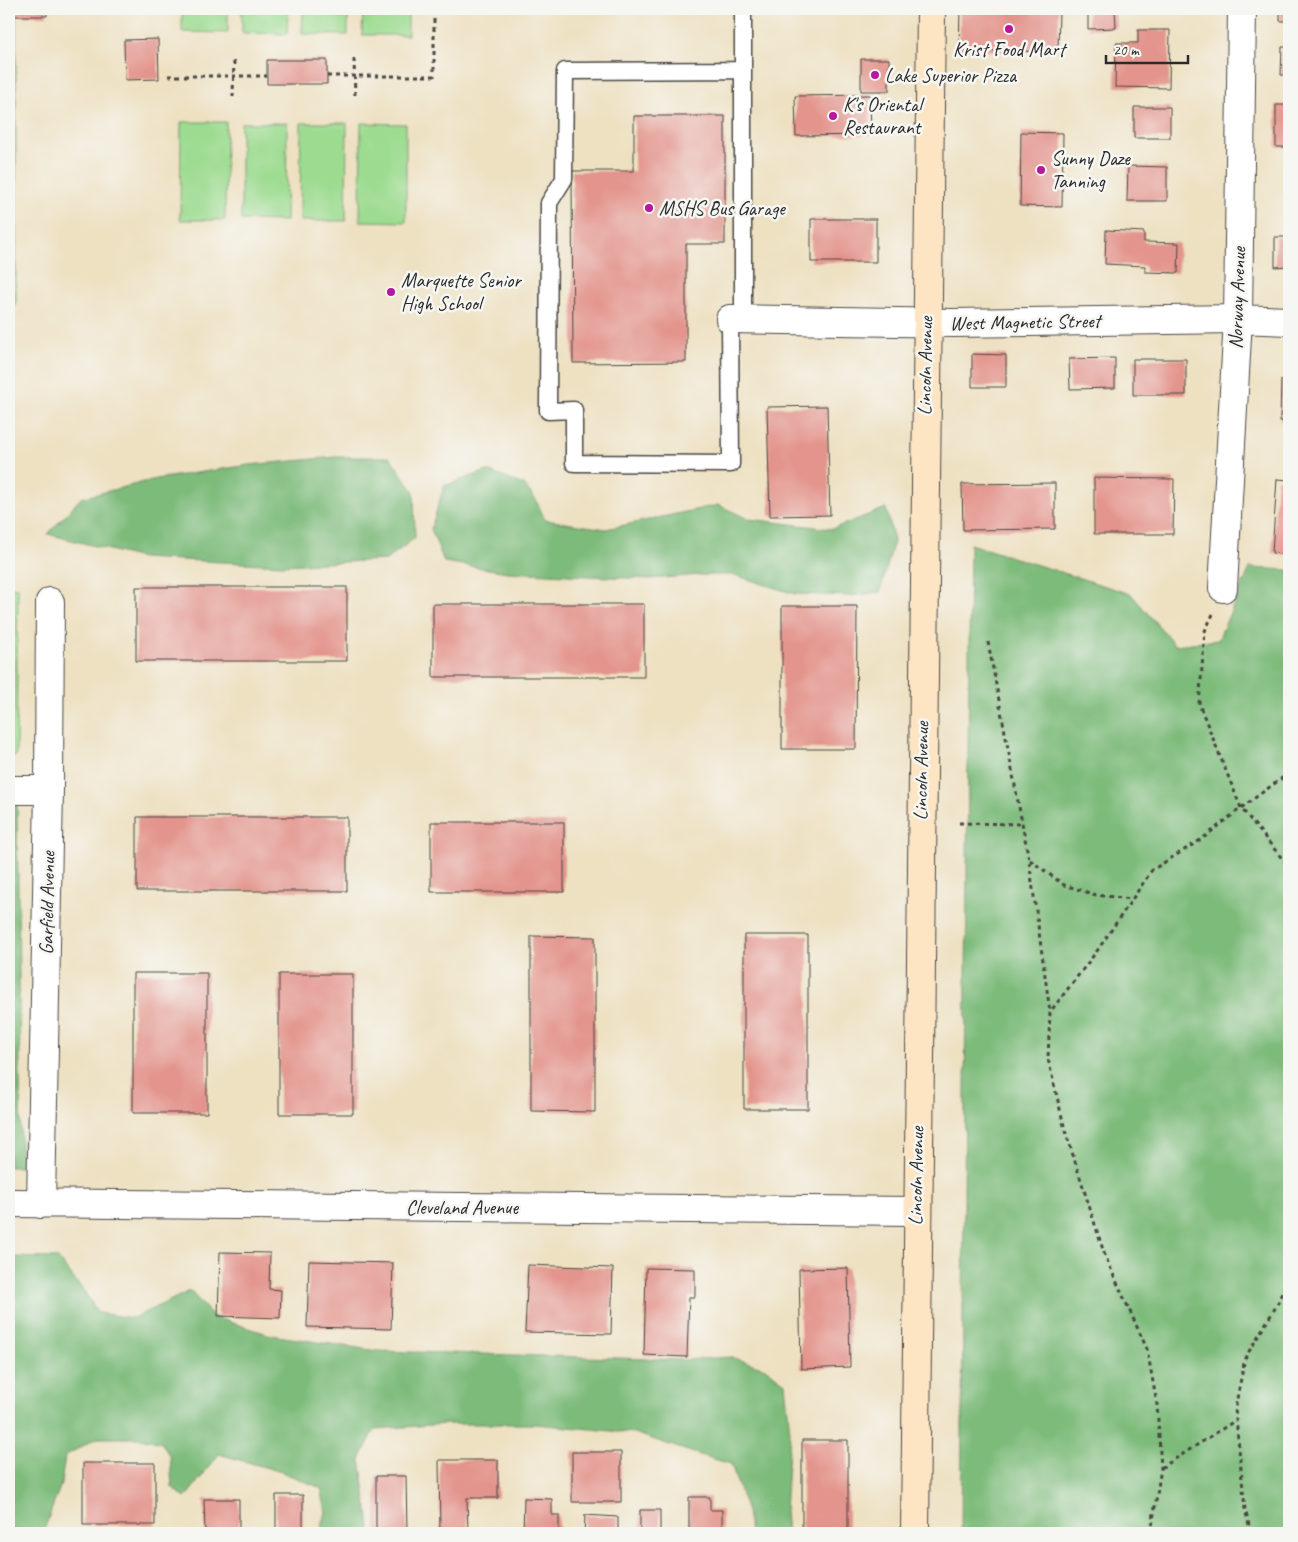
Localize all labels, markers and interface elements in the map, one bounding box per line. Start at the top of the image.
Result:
marker: Krist Food Mart [1003,23,1015,35]
scale bar [1106,32,1188,64]
place label: Krist Food Mart [953,37,1068,62]
text: 20 m [1113,41,1140,60]
place label: Lake Superior Pizza [885,63,1018,88]
marker: Lake Superior Pizza [869,69,881,81]
place label: K's Oriental Restaurant [843,92,925,140]
marker: K's Oriental Restaurant [827,110,839,122]
place label: Sunny Daze Tanning [1051,146,1131,194]
marker: Sunny Daze Tanning [1035,164,1047,176]
place label: MSHS Bus Garage [659,196,786,221]
marker: MSHS Bus Garage [643,202,655,214]
street label: Norway Avenue [1223,245,1251,350]
place label: Marquette Senior High School [401,268,522,316]
marker: Marquette Senior High School [385,286,397,298]
street label: West Magnetic Street [949,308,1104,336]
street label: Lincoln Avenue [912,315,938,416]
street label: Lincoln Avenue [908,720,934,821]
street label: Garfield Avenue [34,850,60,955]
street label: Lincoln Avenue [903,1125,929,1226]
street label: Cleveland Avenue [406,1195,519,1220]

